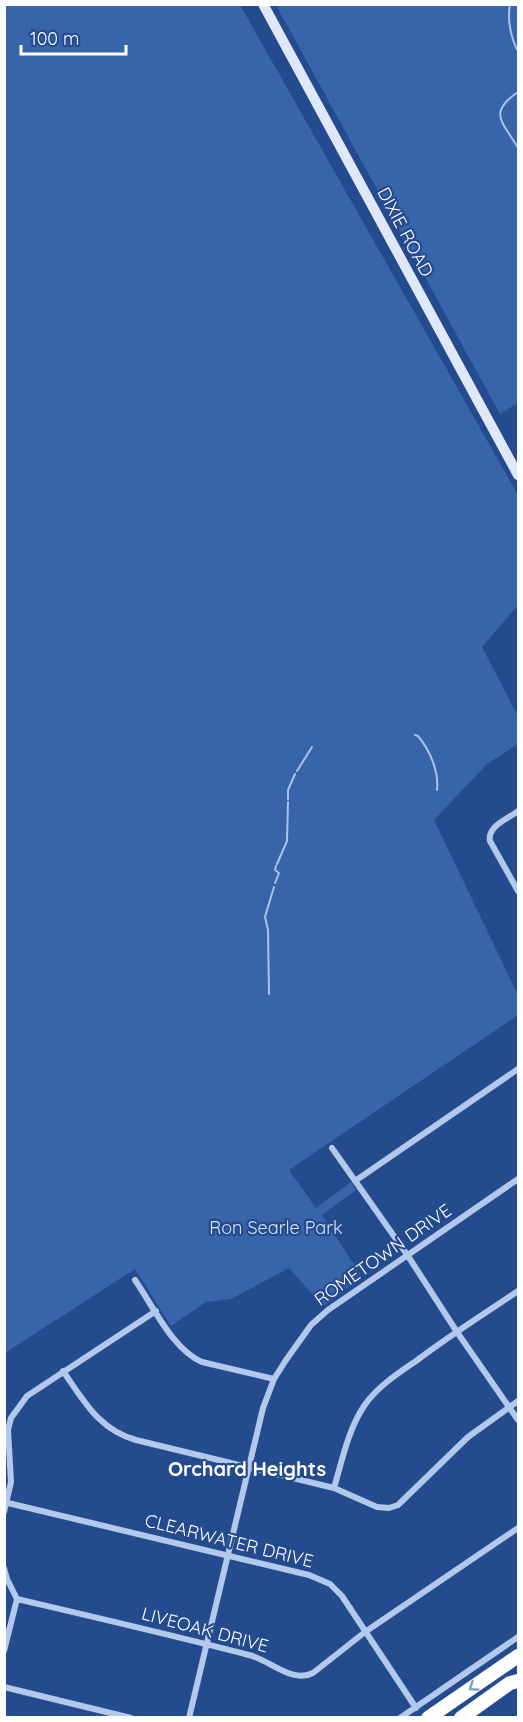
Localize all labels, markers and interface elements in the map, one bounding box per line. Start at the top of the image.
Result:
scale bar [21,18,126,56]
text: 100 m [30,27,79,50]
street label: DIXIE ROAD [372,183,439,281]
street label: ROMETOWN DRIVE [310,1199,456,1310]
park label: Ron Searle Park [209,1216,343,1239]
district label: Orchard Heights [168,1456,326,1481]
street label: CLEARWATER DRIVE [143,1508,316,1573]
street label: LIVEOAK DRIVE [139,1602,271,1657]
one-way arrow [469,1680,480,1691]

